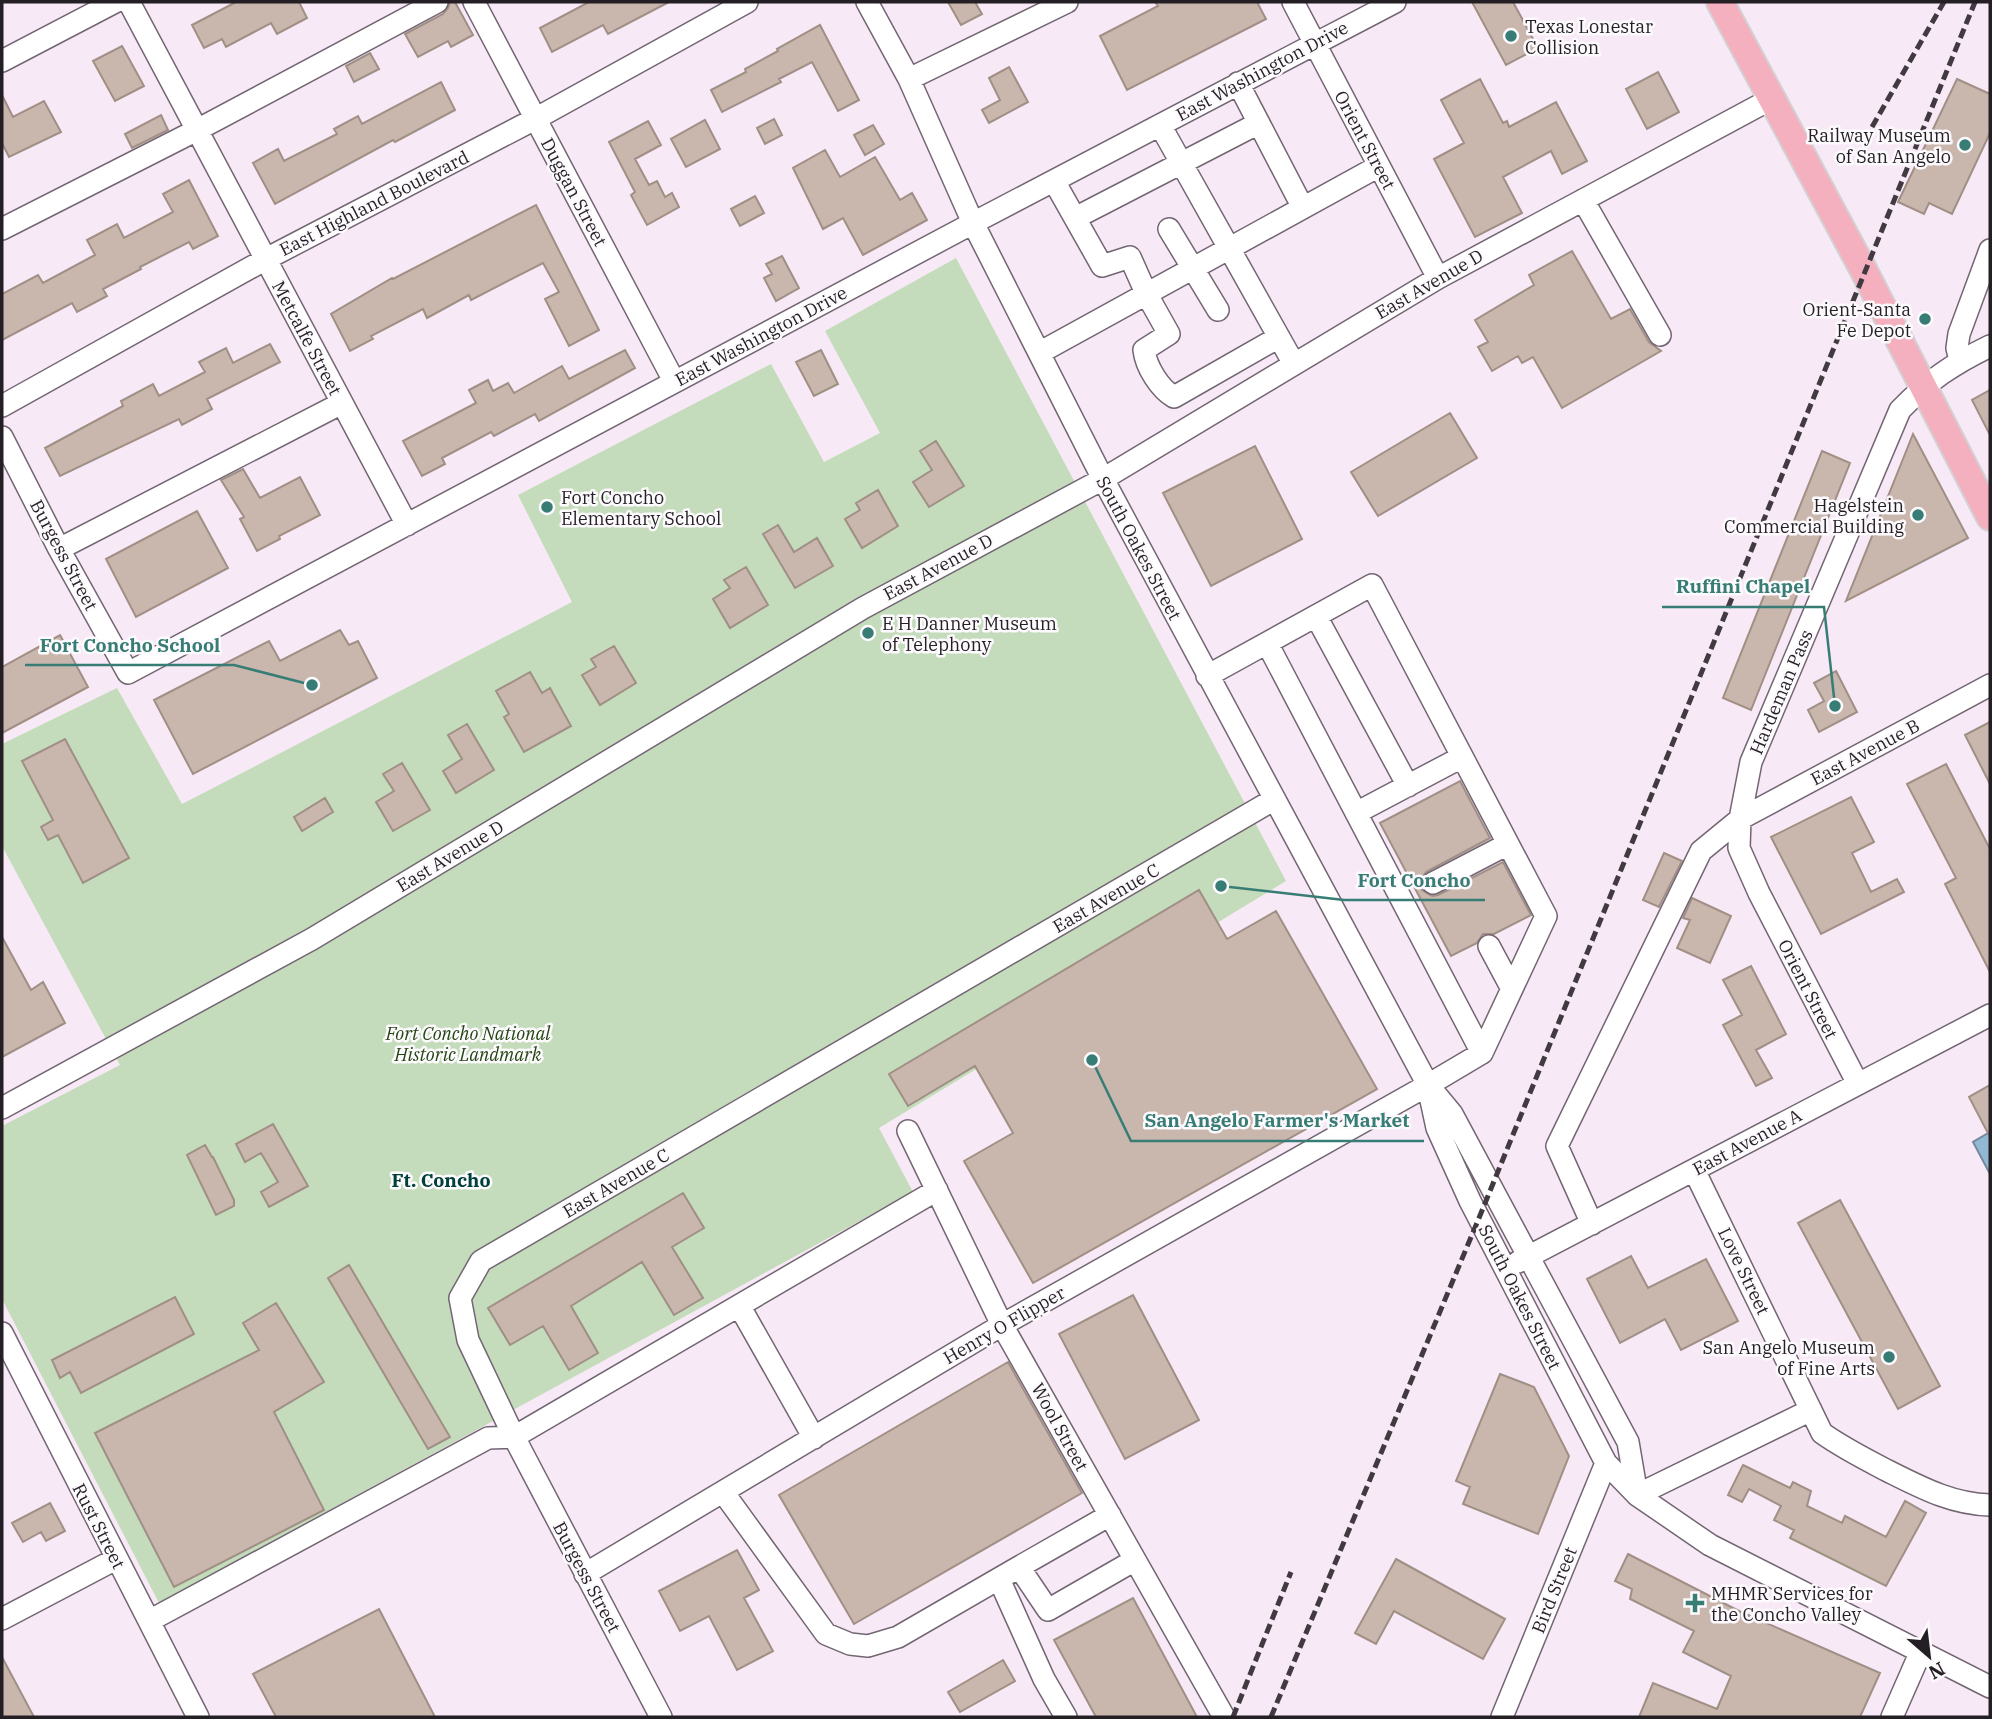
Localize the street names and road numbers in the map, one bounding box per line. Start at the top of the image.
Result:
street label: East Washington Drive [1172,16,1352,126]
street label: Orient Street [1329,87,1401,193]
street label: Duggan Street [536,134,612,250]
street label: East Highland Boulevard [275,145,473,261]
street label: East Avenue D [1371,244,1487,324]
street label: Metcalfe Street [267,277,347,399]
street label: East Washington Drive [671,281,851,391]
street label: South Oakes Street [1091,472,1187,624]
street label: Burgess Street [25,496,103,614]
street label: East Avenue D [879,529,997,605]
street label: Hardeman Pass [1744,626,1818,758]
street label: East Avenue B [1807,714,1923,790]
street label: East Avenue D [392,815,508,897]
street label: East Avenue C [1048,858,1164,938]
street label: Orient Street [1773,935,1843,1043]
street label: East Avenue A [1688,1103,1806,1180]
street label: East Avenue C [558,1143,674,1223]
street label: South Oakes Street [1473,1221,1567,1373]
street label: Love Street [1713,1223,1775,1319]
street label: Henry O Flipper [939,1281,1069,1369]
street label: Wool Street [1026,1379,1094,1475]
street label: Rust Street [68,1479,130,1573]
street label: Burgess Street [548,1518,626,1636]
street label: Bird Street [1526,1543,1582,1637]

